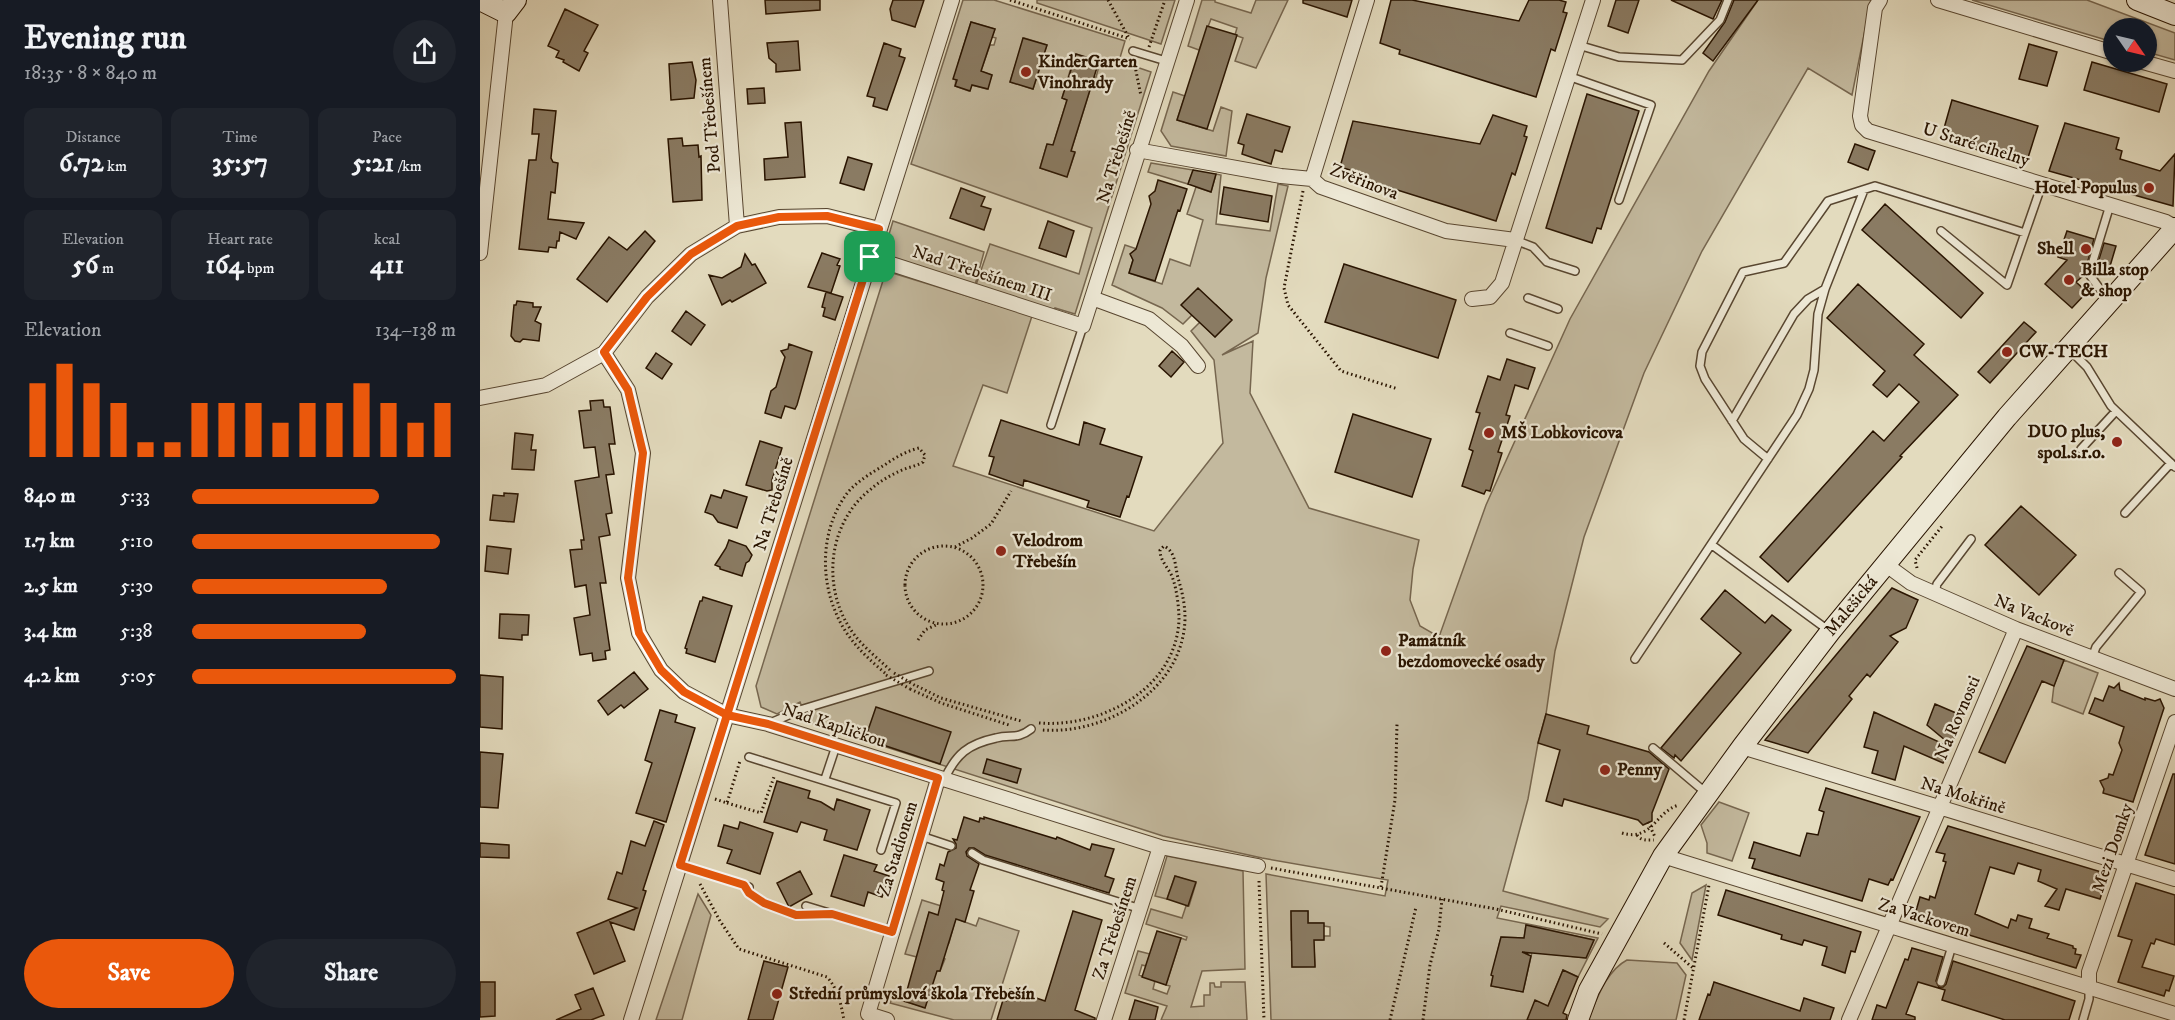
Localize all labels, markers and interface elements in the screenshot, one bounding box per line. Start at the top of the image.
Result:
text: Evening run [24,18,186,59]
north arrow [2103,18,2157,72]
map controls [2103,18,2157,72]
button: share [393,20,456,83]
place label: KinderGarten Vinohrady [1037,51,1138,94]
street label: Pod Třebešínem [694,56,726,174]
text: 18:35 · 8 × 840 m [24,61,157,86]
marker: KinderGarten Vinohrady [1019,65,1033,79]
street label: Na Třebešíně [1092,108,1142,206]
street label: U Staré cihelny [1920,118,2033,172]
text: Distance [65,127,121,147]
text: Time [223,127,257,147]
text: Pace [372,127,402,147]
text: 6.72 [59,147,104,180]
text: 35:57 [212,147,268,180]
text: 5:21 [352,147,394,180]
text: km [104,156,127,176]
text: /km [394,156,422,176]
street label: Zvěřinova [1327,159,1402,205]
place label: Hotel Populus [2034,177,2137,199]
marker: Hotel Populus [2142,181,2156,195]
text: Elevation [62,229,124,249]
text: Heart rate [207,229,273,249]
text: kcal [374,229,400,249]
pin [844,231,895,282]
place label: Shell [2037,238,2075,260]
icon: arrive [853,240,886,273]
street label: Nad Třebešínem III [909,241,1055,307]
marker: Shell [2079,242,2093,256]
text: 56 [72,249,99,282]
text: 164 [206,249,243,282]
text: 411 [370,249,404,282]
text: m [99,258,114,278]
text: bpm [243,258,274,278]
place label: Billa stop & shop [2081,259,2149,302]
marker: Billa stop & shop [2062,273,2076,287]
text: Elevation [24,318,101,343]
text: 134–138 m [375,318,456,343]
place label: CW-TECH [2019,341,2108,363]
marker: CW-TECH [2000,345,2014,359]
place label: MŠ Lobkovicova [1501,421,1623,444]
place label: DUO plus, spol.s.r.o. [2027,421,2105,464]
marker: MŠ Lobkovicova [1482,426,1496,440]
marker: DUO plus, spol.s.r.o. [2110,435,2124,449]
street label: Na Třebešíně [749,455,799,553]
text: 840 m [24,484,76,509]
text: 5:33 [120,484,150,509]
text: 1.7 km [24,529,75,554]
text: 5:10 [120,529,153,554]
place label: Velodrom Třebešín [1012,530,1083,573]
marker: Velodrom Třebešín [994,544,1008,558]
street label: Malešická [1820,571,1883,641]
text: 2.5 km [24,574,78,599]
text: 5:30 [120,574,153,599]
street label: Na Vackově [1991,590,2077,642]
text: 3.4 km [24,619,77,644]
text: 5:38 [120,619,153,644]
place label: Památník bezdomovecké osady [1397,630,1545,673]
marker: Památník bezdomovecké osady [1379,644,1393,658]
text: 4.2 km [24,664,80,689]
text: 5:05 [120,664,156,689]
street label: Na Rovnosti [1930,673,1986,763]
street label: Nad Kapličkou [779,699,889,753]
place label: Penny [1617,759,1662,781]
marker: Penny [1598,763,1612,777]
street label: Na Mokřině [1918,773,2008,819]
street label: Za Stadionem [873,799,923,899]
street label: Mezi Domky [2087,800,2139,896]
street label: Za Třebešínem [1088,873,1142,983]
street label: Za Vackovem [1875,894,1973,942]
button: Save [24,939,234,1008]
button: Share [246,939,456,1008]
place label: Střední průmyslová škola Třebešín [789,983,1036,1005]
marker: Střední průmyslová škola Třebešín [770,987,784,1001]

